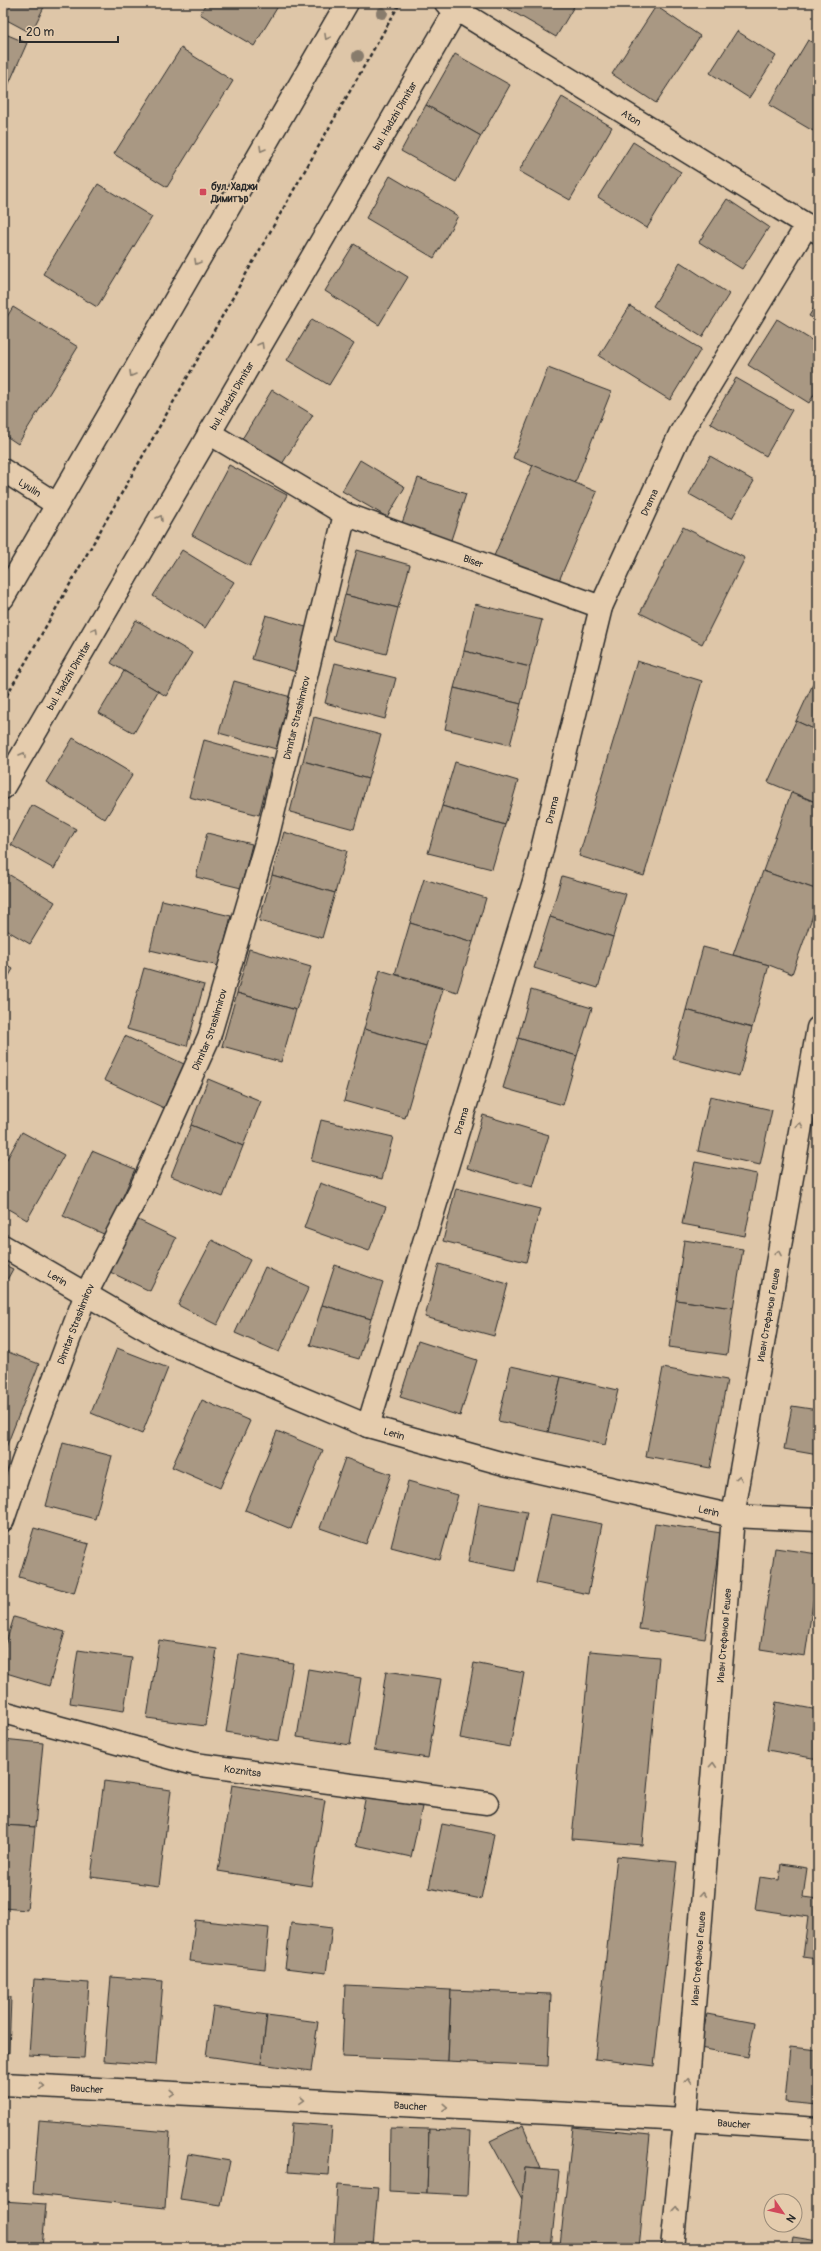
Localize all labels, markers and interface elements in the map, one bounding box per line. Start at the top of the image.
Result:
scale bar [20,18,118,44]
text: 20 m [26,25,55,40]
one-way arrow [325,33,332,40]
street label: bul. Hadzhi Dimitar [371,79,420,153]
street label: Aton [619,107,644,129]
one-way arrow [260,145,267,152]
place label: бул. Хаджи Димитър [210,181,258,205]
marker: бул. Хаджи Димитър [198,187,208,197]
one-way arrow [194,258,201,265]
one-way arrow [256,342,263,349]
street label: bul. Hadzhi Dimitar [208,359,257,433]
one-way arrow [129,370,136,377]
street label: Lyulin [16,476,43,500]
street label: Drama [638,487,661,518]
one-way arrow [156,515,163,522]
street label: Biser [461,552,485,571]
one-way arrow [90,627,97,634]
street label: bul. Hadzhi Dimitar [45,639,94,713]
street label: Dimitar Strashimirov [281,674,313,761]
one-way arrow [18,752,25,759]
street label: Drama [543,795,562,825]
street label: Dimitar Strashimirov [190,987,230,1072]
street label: Drama [452,1106,472,1136]
one-way arrow [796,1122,804,1128]
one-way arrow [773,1250,782,1256]
street label: Иван Стефанов Гешев [755,1267,783,1362]
street label: Lerin [45,1268,70,1289]
street label: Dimitar Strashimirov [55,1281,98,1366]
street label: Lerin [382,1426,406,1443]
one-way arrow [734,1475,743,1481]
street label: Lerin [697,1503,721,1520]
street label: Иван Стефанов Гешев [715,1587,734,1683]
one-way arrow [709,1762,718,1768]
street label: Koznitsa [223,1763,262,1780]
one-way arrow [698,1891,707,1897]
street label: Иван Стефанов Гешев [689,1910,709,2006]
one-way arrow [684,2077,693,2083]
one-way arrow [39,2082,45,2090]
street label: Baucher [70,2083,104,2096]
one-way arrow [169,2088,175,2097]
one-way arrow [299,2095,305,2104]
street label: Baucher [393,2100,428,2113]
one-way arrow [442,2103,448,2112]
street label: Baucher [717,2117,751,2131]
north arrow [763,2193,803,2233]
one-way arrow [671,2206,680,2212]
text: N [783,2212,798,2225]

